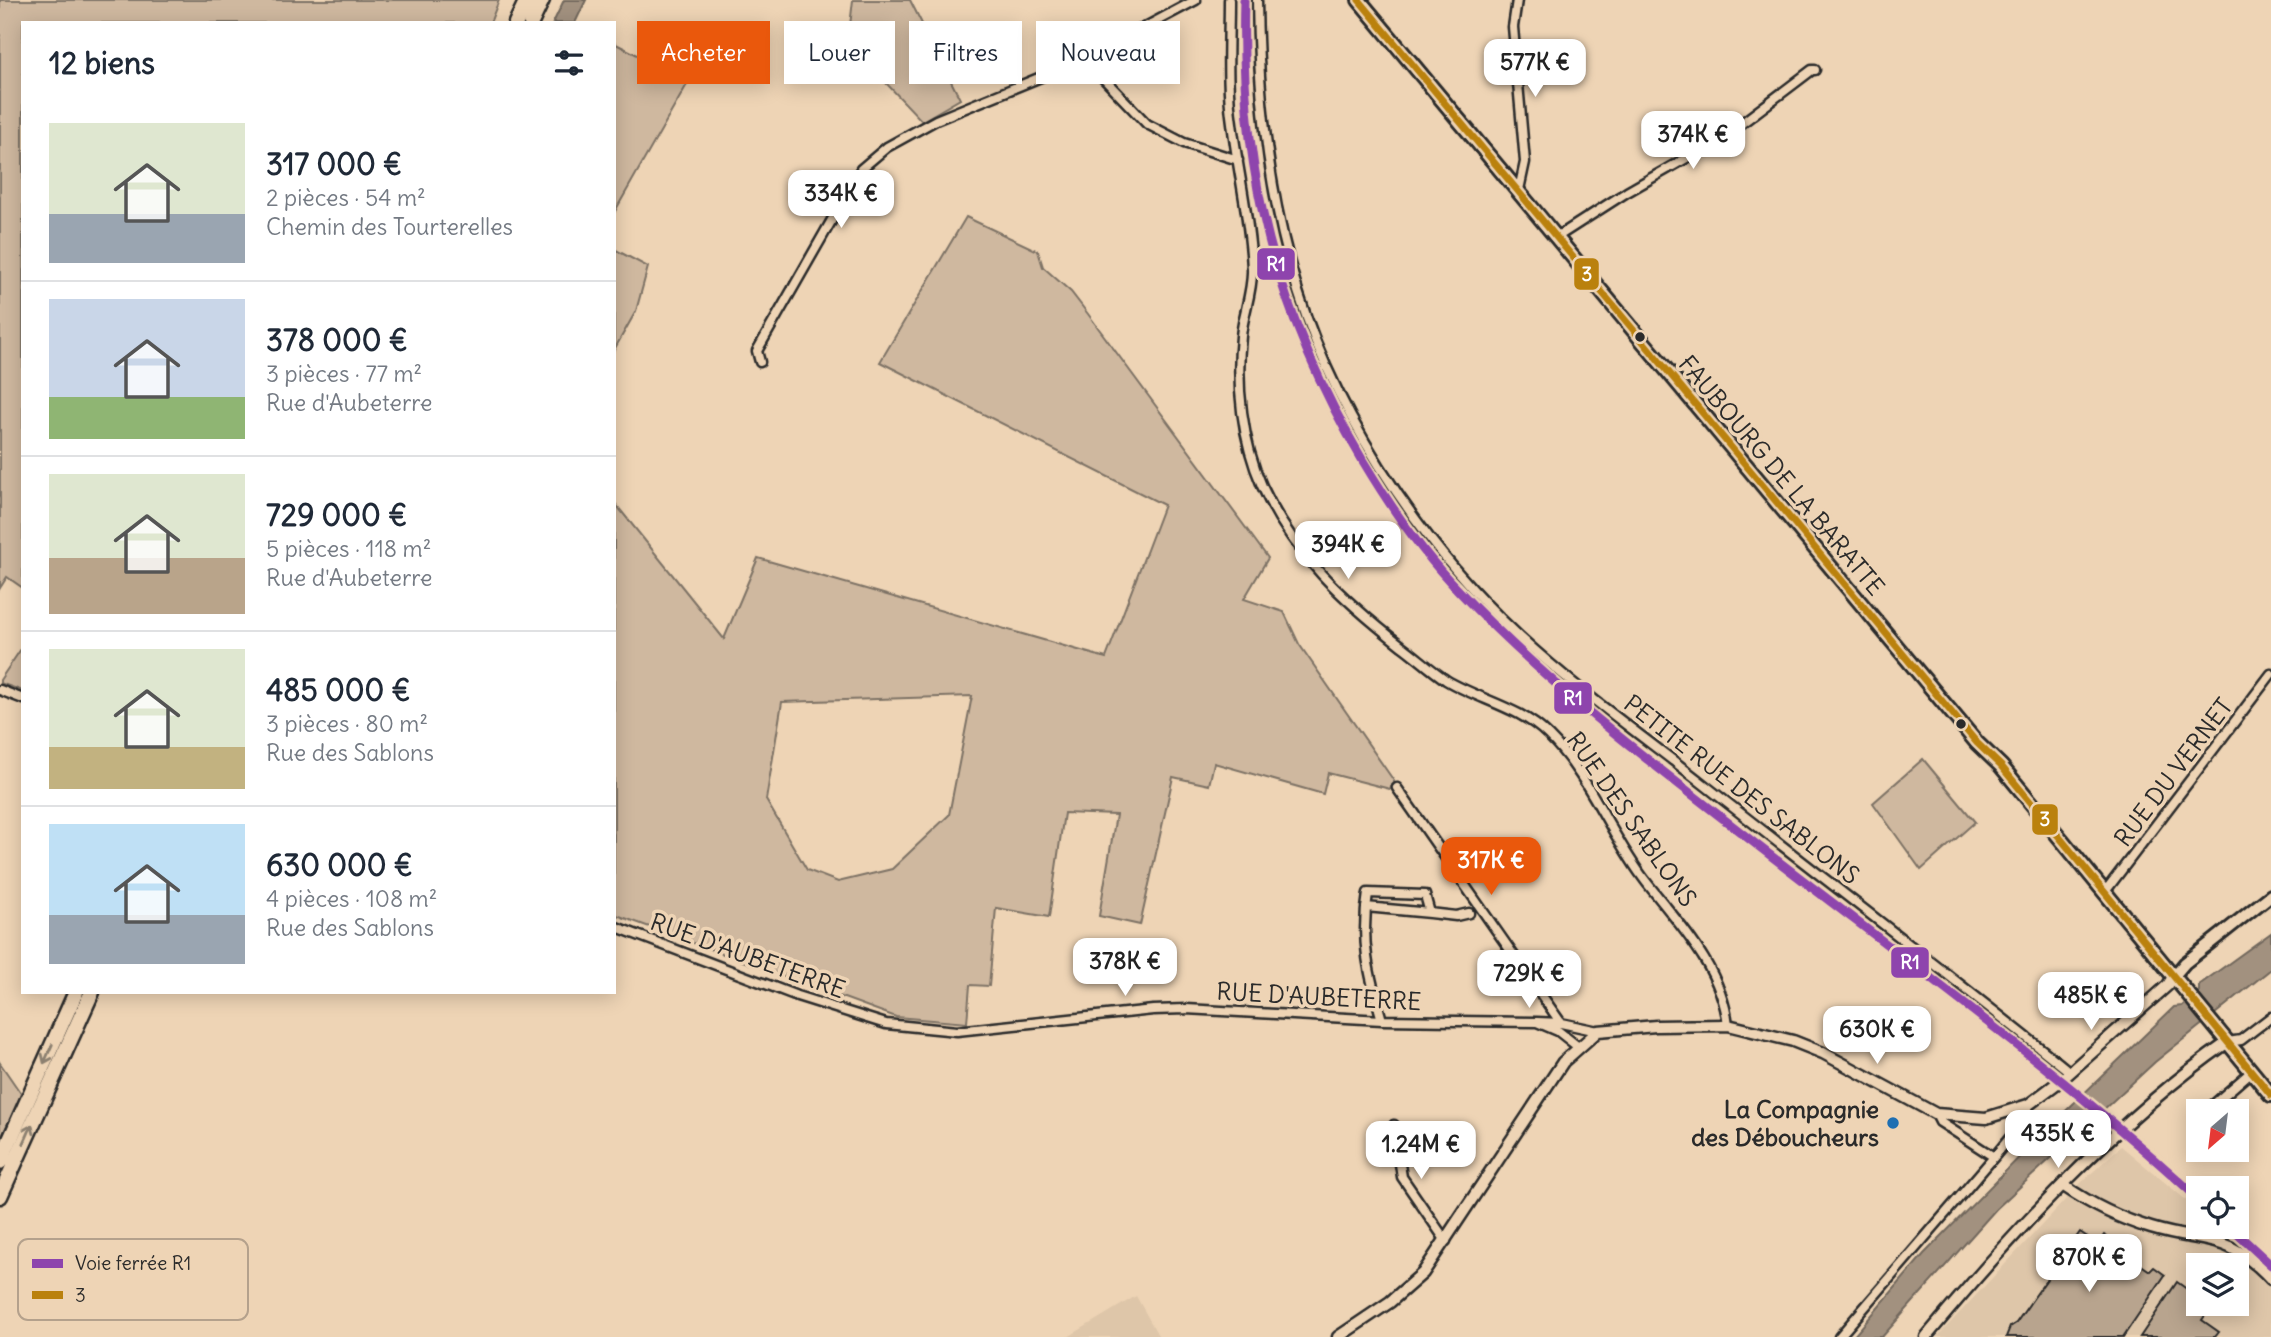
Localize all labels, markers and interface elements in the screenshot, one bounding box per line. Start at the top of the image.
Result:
chip: Acheter [637,21,770,84]
chip: Louer [784,21,895,84]
chip: Filtres [909,21,1022,84]
chip: Nouveau [1036,21,1180,84]
pin: 577K € [1478,40,1592,99]
text: 12 biens [49,44,155,82]
icon: filters [550,44,588,82]
text: 577K € [1500,47,1570,76]
pin: 374K € [1636,111,1750,171]
text: 374K € [1657,119,1729,148]
text: 317 000 € [266,145,402,183]
icon: home [105,151,189,235]
pin: 334K € [784,170,898,230]
text: 334K € [804,178,878,207]
text: 2 pièces · 54 m² [266,183,426,212]
text: Chemin des Tourterelles [266,212,513,241]
line badge: R1 [1256,247,1296,281]
text: R1 [1266,252,1286,276]
line badge: 3 [1573,257,1600,291]
text: 3 [1582,262,1592,286]
text: 378 000 € [266,321,408,359]
icon: home [105,327,189,411]
unlabelled marker [1633,330,1647,344]
street label: FAUBOURG DE LA BARATTE [1673,349,1891,601]
text: 3 pièces · 77 m² [266,359,422,388]
text: Rue d'Aubeterre [266,388,432,417]
text: 729 000 € [266,496,407,534]
icon: home [105,502,189,586]
pin: 394K € [1291,522,1405,581]
text: 394K € [1311,529,1385,558]
text: 5 pièces · 118 m² [266,534,431,563]
text: Rue d'Aubeterre [266,563,432,592]
text: 485 000 € [266,671,411,709]
icon: home [105,677,189,761]
line badge: R1 [1553,681,1593,715]
text: R1 [1563,686,1583,710]
street label: PETITE RUE DES SABLONS [1619,688,1865,890]
street label: RUE DU VERNET [2107,692,2239,852]
text: 3 pièces · 80 m² [266,709,428,738]
unlabelled marker [1954,717,1968,731]
street label: RUE DES SABLONS [1561,726,1703,912]
text: Rue des Sablons [266,738,434,767]
line badge: 3 [2031,803,2059,836]
text: 3 [2040,807,2050,831]
pin: 317K € [1434,838,1548,897]
text: 317K € [1457,845,1525,874]
text: 630 000 € [266,846,413,884]
icon: home [105,852,189,936]
text: 4 pièces · 108 m² [266,884,437,913]
street label: RUE D'AUBETERRE [646,906,850,1004]
text: Rue des Sablons [266,913,434,942]
pin: 378K € [1068,939,1182,998]
text: 378K € [1089,946,1161,975]
line badge: R1 [1890,946,1930,979]
pin: 729K € [1472,950,1586,1010]
text: R1 [1900,950,1920,974]
text: 729K € [1493,958,1565,987]
pin: 485K € [2034,972,2148,1032]
street label: RUE D'AUBETERRE [1216,976,1422,1016]
text: 485K € [2054,980,2128,1009]
pin: 630K € [1820,1006,1934,1066]
text: 630K € [1839,1014,1915,1043]
one-way arrow [41,1043,54,1065]
place label: La Compagnie des Déboucheurs [1691,1094,1879,1152]
north arrow [2186,1099,2249,1162]
map controls [2186,1099,2249,1316]
pin: 435K € [2001,1110,2115,1170]
marker: La Compagnie des Déboucheurs [1885,1115,1901,1131]
text: 435K € [2021,1118,2095,1147]
pin: 1.24M € [1356,1122,1486,1181]
one-way arrow [22,1124,35,1145]
text: 1.24M € [1382,1129,1460,1158]
button: locate [2186,1176,2249,1239]
pin: 870K € [2032,1234,2146,1294]
legend [18,1239,248,1320]
text: 870K € [2052,1242,2126,1271]
text: Voie ferrée R1 [75,1251,191,1275]
button: layers [2186,1253,2249,1316]
text: 3 [75,1283,86,1307]

